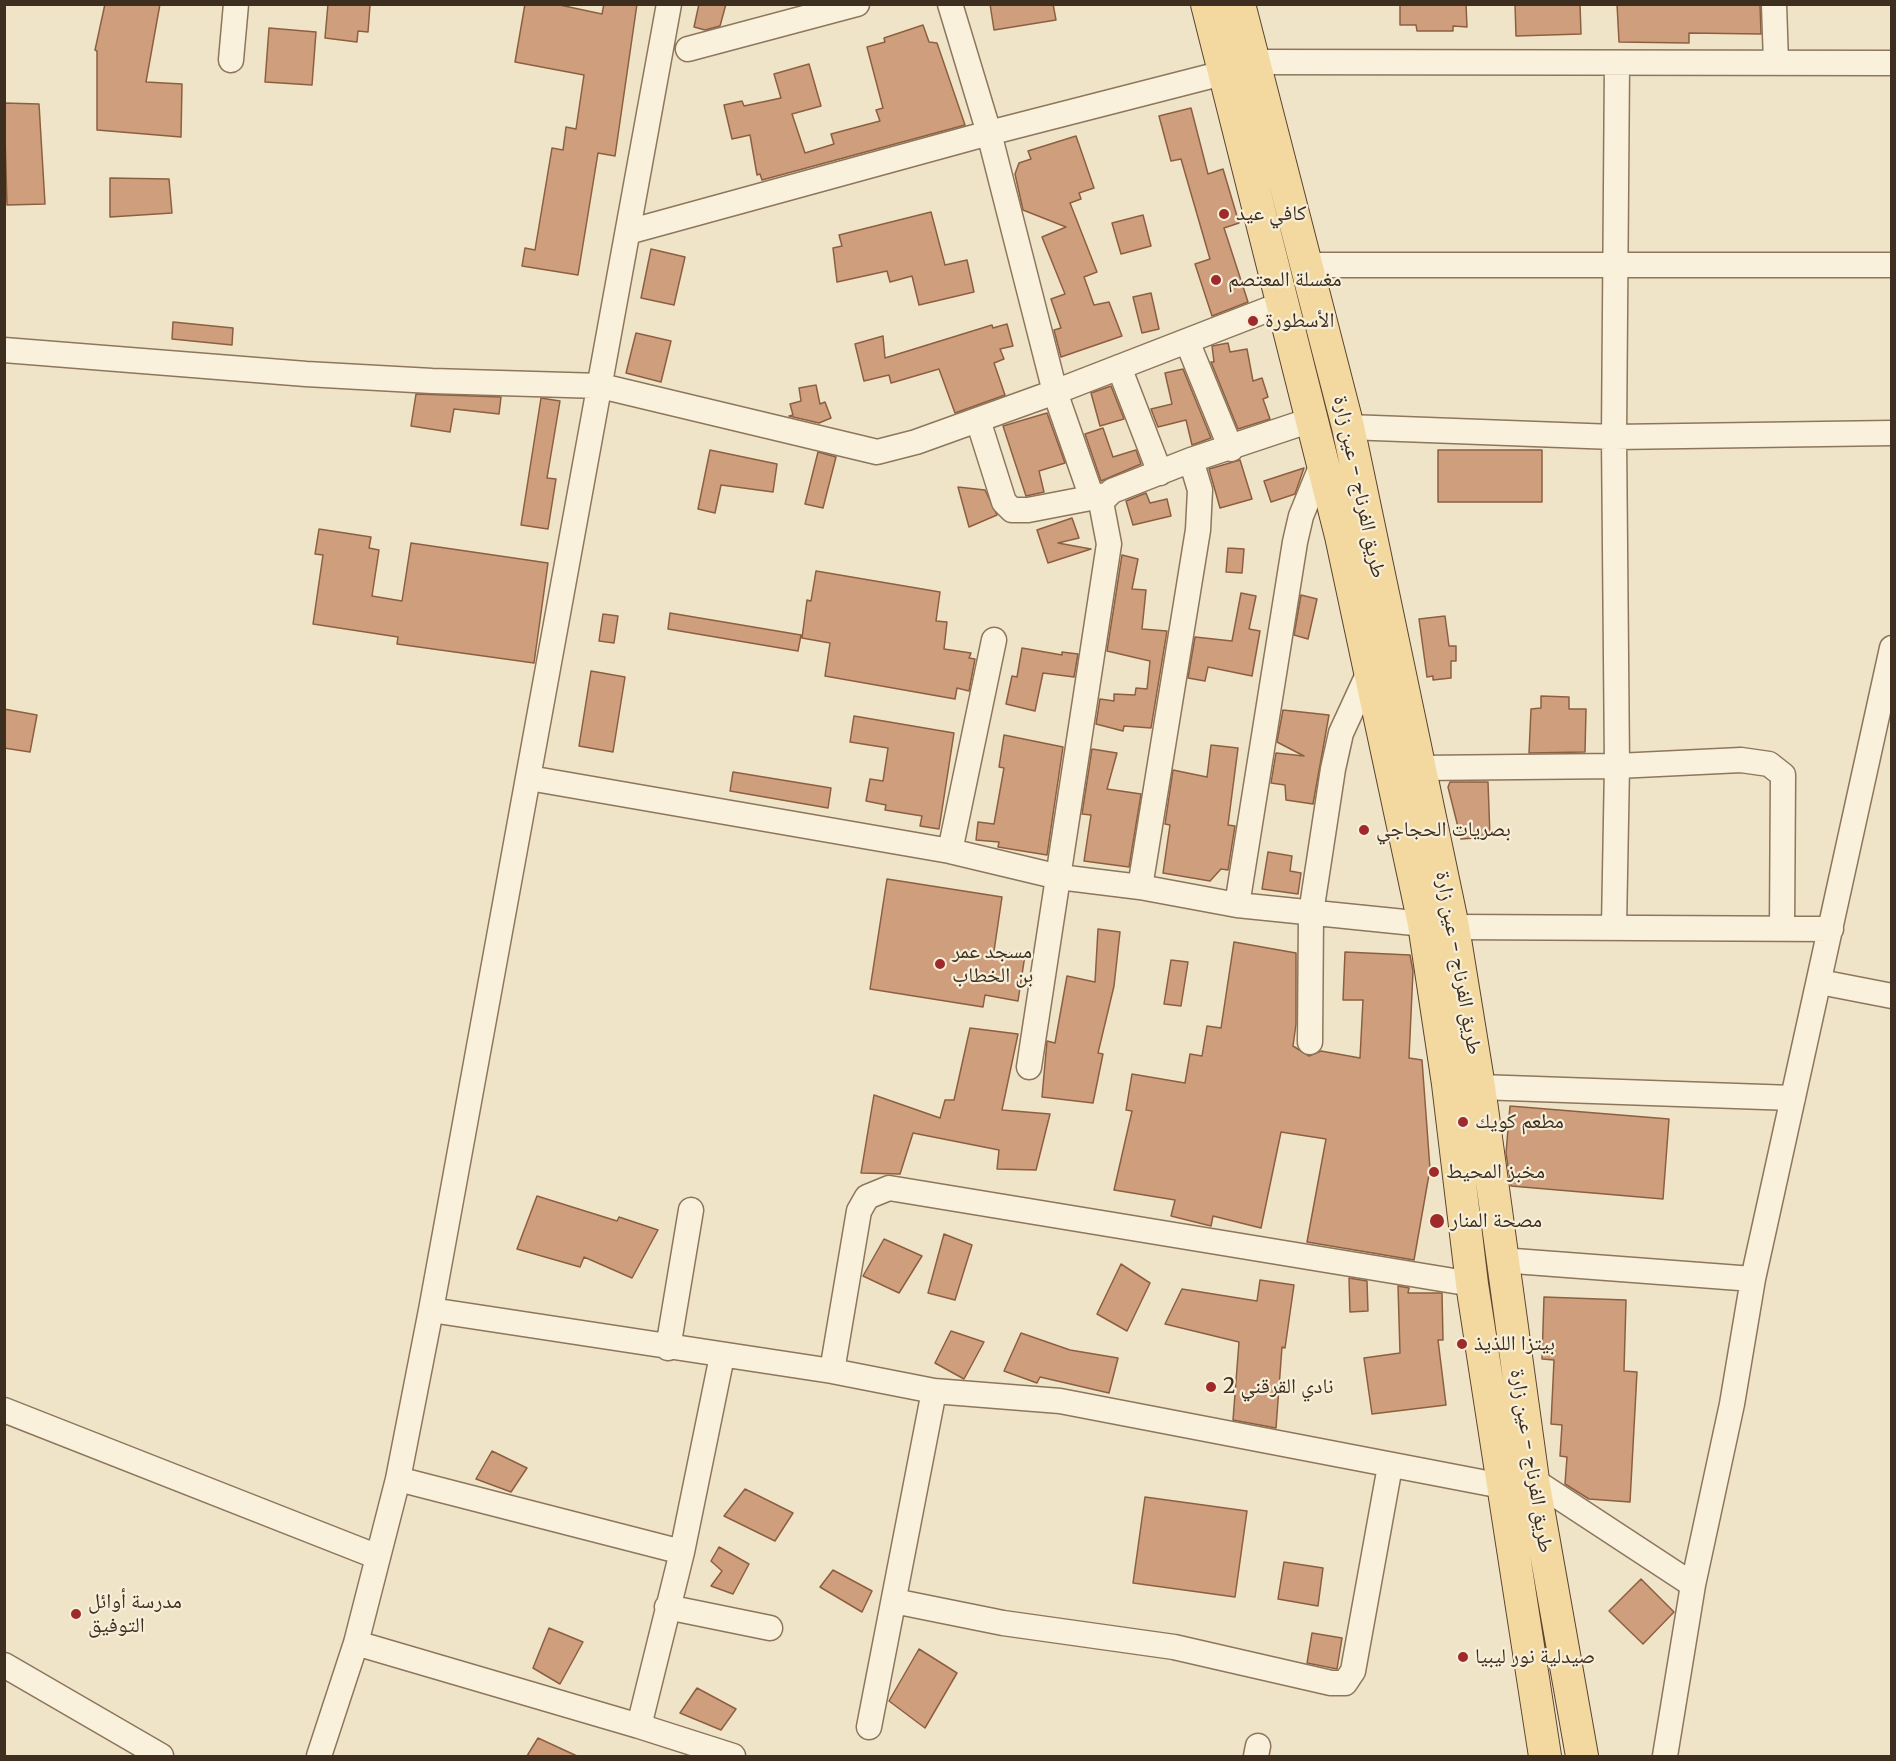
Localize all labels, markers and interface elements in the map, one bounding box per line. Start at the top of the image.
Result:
place label: كافي عيد [1236,201,1306,227]
marker: كافي عيد [1217,207,1231,221]
place label: مغسلة المعتصم [1228,267,1342,293]
marker: مغسلة المعتصم [1209,273,1223,287]
place label: الأسطورة [1265,308,1334,334]
marker: الأسطورة [1246,314,1260,328]
street label: طريق الفرناج - عين زارة [1327,393,1391,581]
place label: بصريات الحجاجي [1376,817,1511,843]
marker: بصريات الحجاجي [1357,823,1371,837]
street label: طريق الفرناج - عين زارة [1429,869,1487,1057]
place label: مسجد عمر بن الخطاب [952,939,1033,989]
marker: مسجد عمر بن الخطاب [933,957,947,971]
place label: مطعم كويك [1475,1109,1564,1135]
marker: مطعم كويك [1456,1115,1470,1129]
place label: مخبز المحيط [1446,1159,1545,1185]
marker: مخبز المحيط [1427,1165,1441,1179]
place label: مصحة المنار [1450,1208,1542,1234]
marker: مصحة المنار [1428,1212,1446,1230]
place label: بيتزا اللذيذ [1474,1331,1555,1357]
marker: بيتزا اللذيذ [1455,1337,1469,1351]
street label: طريق الفرناج - عين زارة [1504,1367,1558,1555]
place label: نادي القرقني 2 [1223,1374,1334,1400]
marker: نادي القرقني 2 [1204,1380,1218,1394]
place label: مدرسة أوائل التوفيق [88,1589,182,1639]
marker: مدرسة أوائل التوفيق [69,1607,83,1621]
place label: صيدلية نور ليبيا [1475,1644,1595,1670]
marker: صيدلية نور ليبيا [1456,1650,1470,1664]

